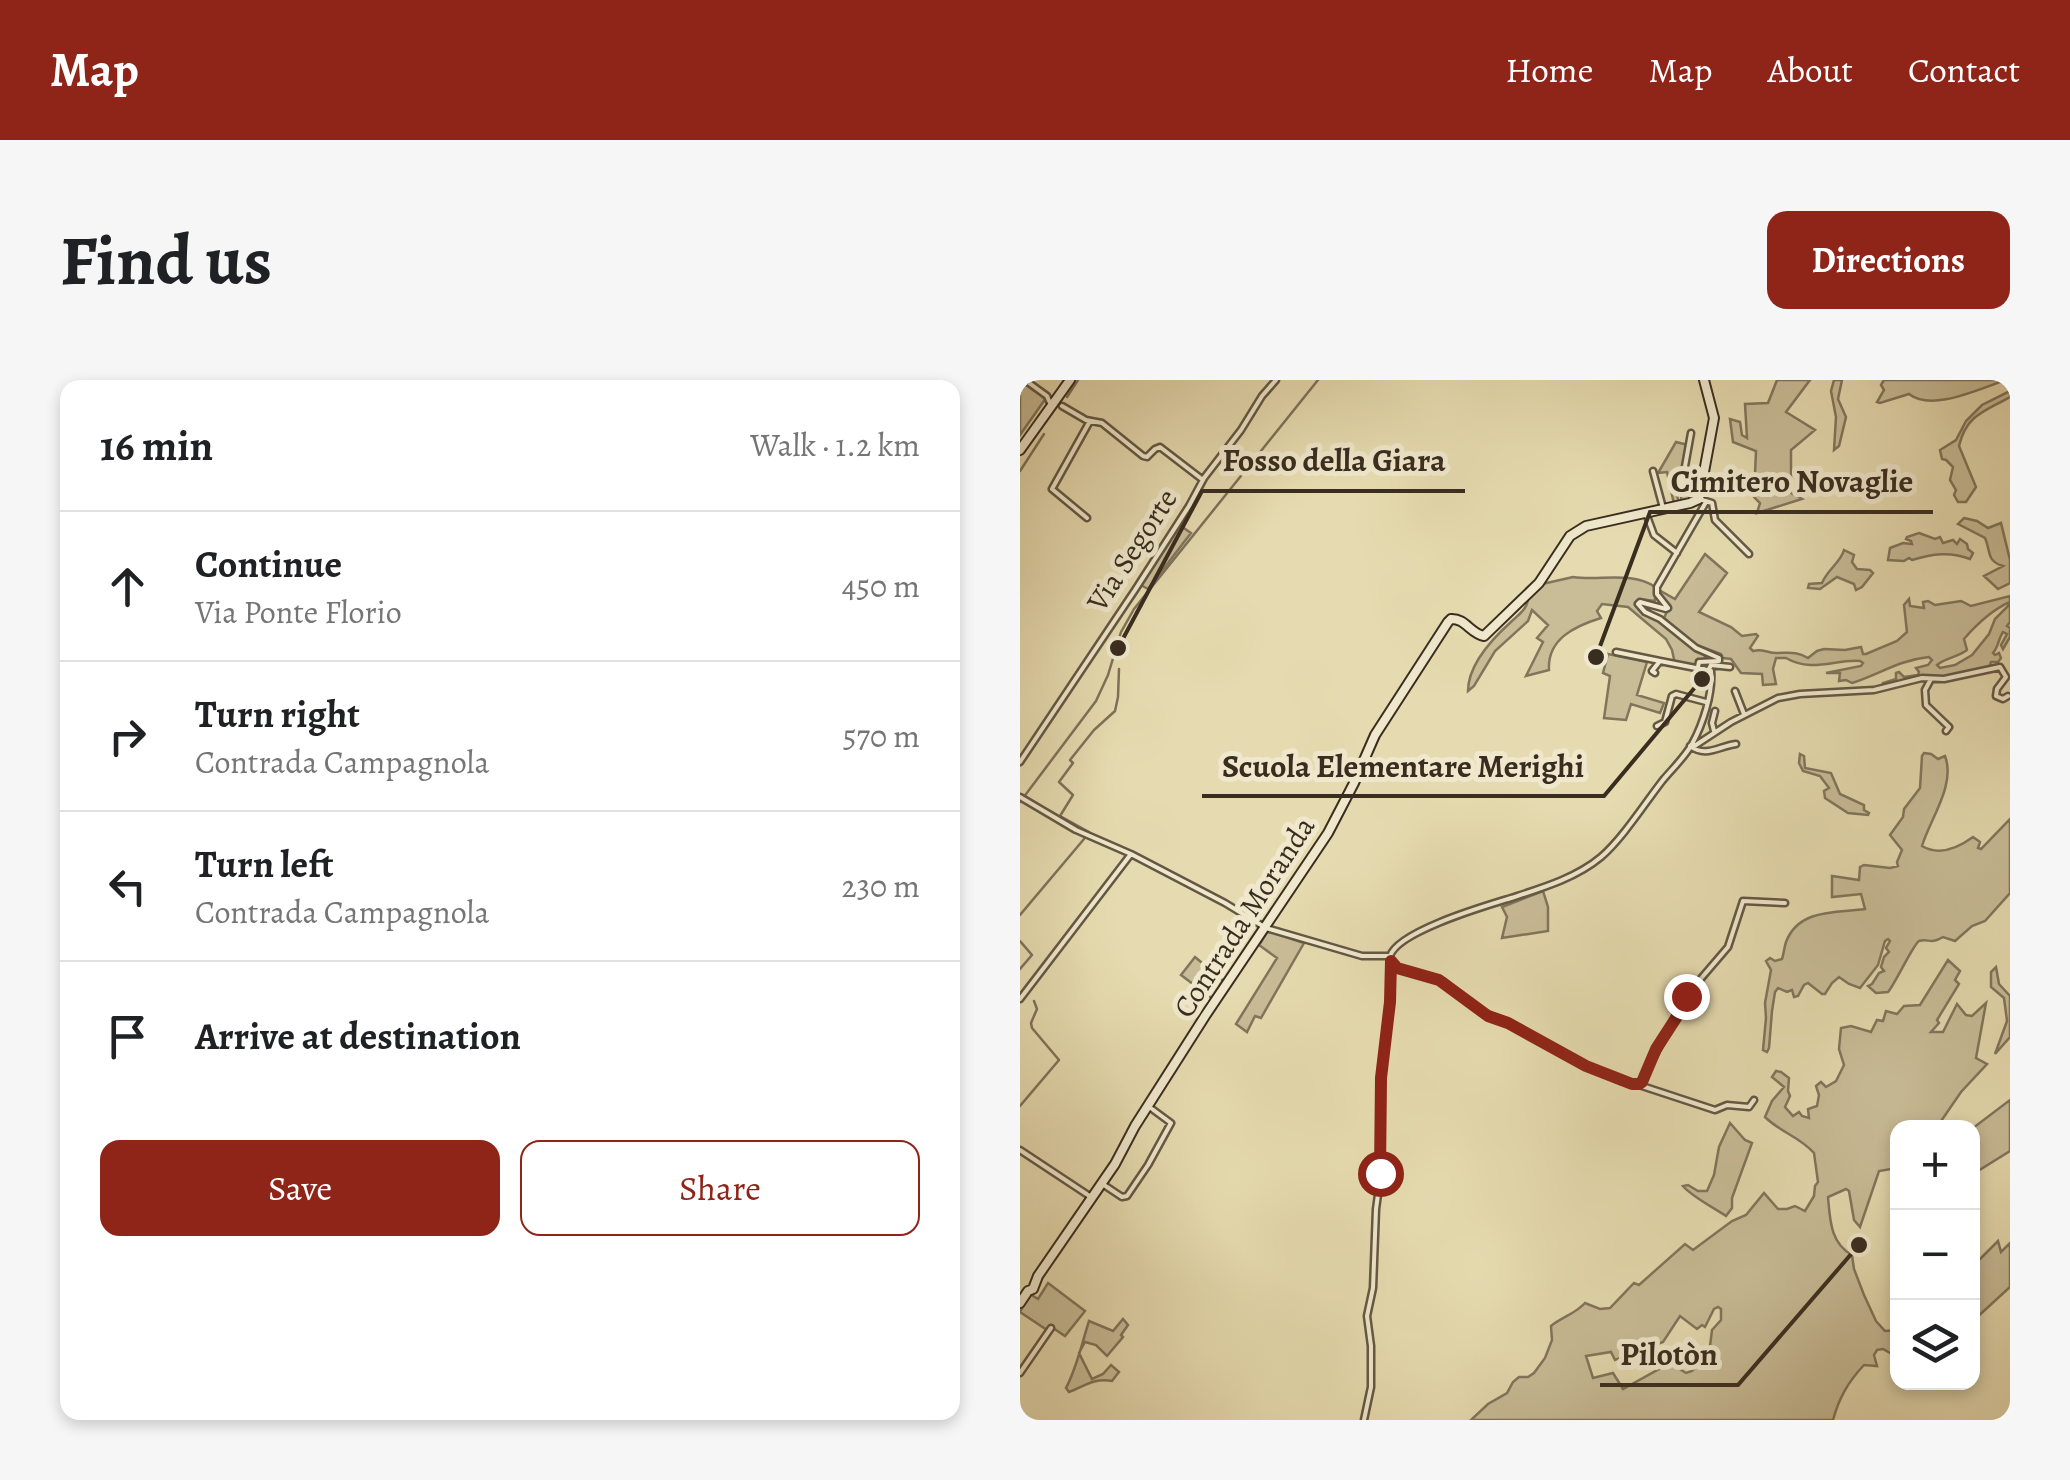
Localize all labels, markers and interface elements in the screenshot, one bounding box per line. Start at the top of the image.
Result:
text: Map [50,37,139,103]
text: Home [1505,46,1593,94]
text: Map [1648,46,1712,94]
text: About [1767,46,1853,94]
text: Contact [1908,46,2020,94]
button: Directions [1767,211,2010,309]
text: Find us [60,213,272,308]
text: 16 min [100,417,213,474]
text: Walk · 1.2 km [750,423,920,467]
callout: Fosso della Giara [1202,429,1465,491]
text: Fosso della Giara [1222,438,1446,482]
callout: Cimitero Novaglie [1650,450,1933,512]
text: Cimitero Novaglie [1671,459,1913,503]
street label: Via Segorte [1077,481,1187,620]
text: Continue [195,538,342,590]
icon: ahead [100,559,155,614]
text: 450 m [842,564,920,608]
text: Via Ponte Florio [195,590,402,634]
text: Turn right [195,688,360,740]
icon: right [100,709,155,764]
text: 570 m [843,714,920,758]
callout: Scuola Elementare Merighi [1202,734,1604,796]
text: Contrada Campagnola [195,740,489,784]
text: Scuola Elementare Merighi [1222,744,1584,788]
street label: Contrada Moranda [1164,809,1324,1025]
text: Turn left [195,838,334,890]
icon: left [100,859,155,914]
text: 230 m [841,864,920,908]
text: Contrada Campagnola [195,890,489,934]
route end [1664,974,1710,1020]
icon: arrive [100,1009,155,1064]
text: Arrive at destination [195,1010,521,1062]
map controls [1890,1120,1980,1390]
button: + [1890,1120,1980,1210]
button: Save [100,1140,500,1236]
button: Share [520,1140,920,1236]
route start [1358,1151,1404,1197]
button: − [1890,1210,1980,1300]
button: layers [1890,1300,1980,1390]
callout: Pilotòn [1600,1323,1738,1385]
text: Pilotòn [1620,1332,1718,1376]

